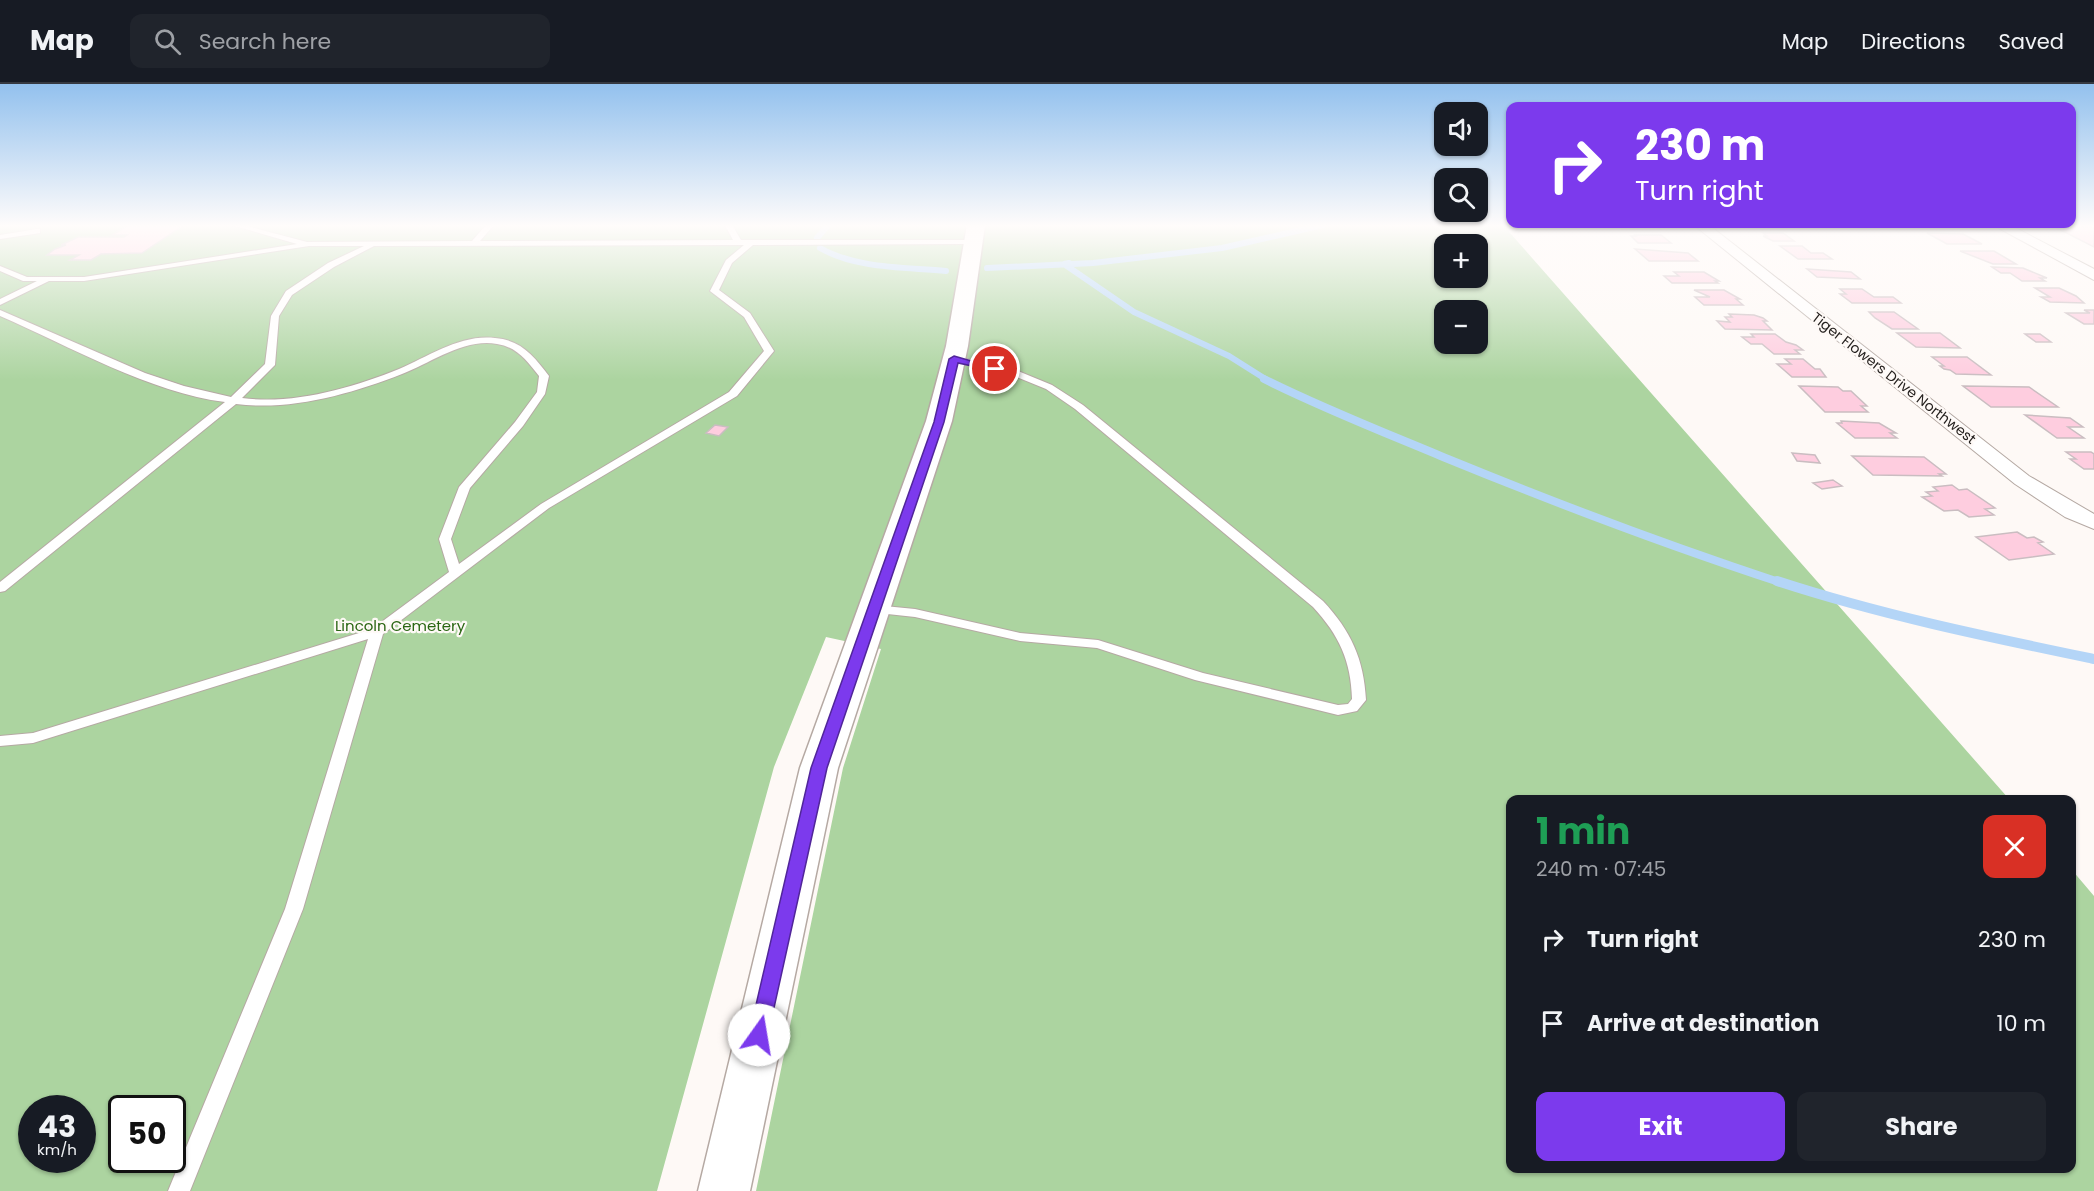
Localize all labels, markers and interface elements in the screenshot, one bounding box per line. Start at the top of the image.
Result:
search box [130,14,550,68]
text: Map [30,21,94,60]
icon: search [151,25,184,58]
text: Search here [199,26,331,57]
text: Map [1782,27,1828,56]
text: Directions [1861,27,1965,56]
text: Saved [1998,27,2064,56]
map controls [1434,102,1488,354]
button: sound [1434,102,1488,156]
text: 230 m [1635,116,1765,175]
icon: right [1536,126,1614,204]
button: search [1434,168,1488,222]
text: Turn right [1635,172,1764,209]
button: + [1434,234,1488,288]
button: − [1434,300,1488,354]
street label: Tiger Flowers Drive Northwest [1808,307,1980,449]
pin [969,343,1020,394]
icon: arrive [978,352,1011,385]
park label: Lincoln Cemetery [335,615,466,636]
text: 1 min [1536,806,1630,857]
button: close [1983,815,2046,878]
text: 240 m · 07:45 [1536,855,1666,883]
icon: right [1536,923,1569,956]
text: Turn right [1587,924,1698,955]
text: 230 m [1978,924,2046,955]
position arrow [727,1003,791,1067]
icon: arrive [1536,1007,1569,1040]
text: Arrive at destination [1587,1008,1819,1039]
text: 10 m [1997,1008,2046,1039]
button: Exit [1536,1092,1785,1161]
button: Share [1797,1092,2046,1161]
speed limit sign: 50 [108,1095,186,1173]
text: 43 [38,1105,76,1148]
text: km/h [37,1139,77,1160]

